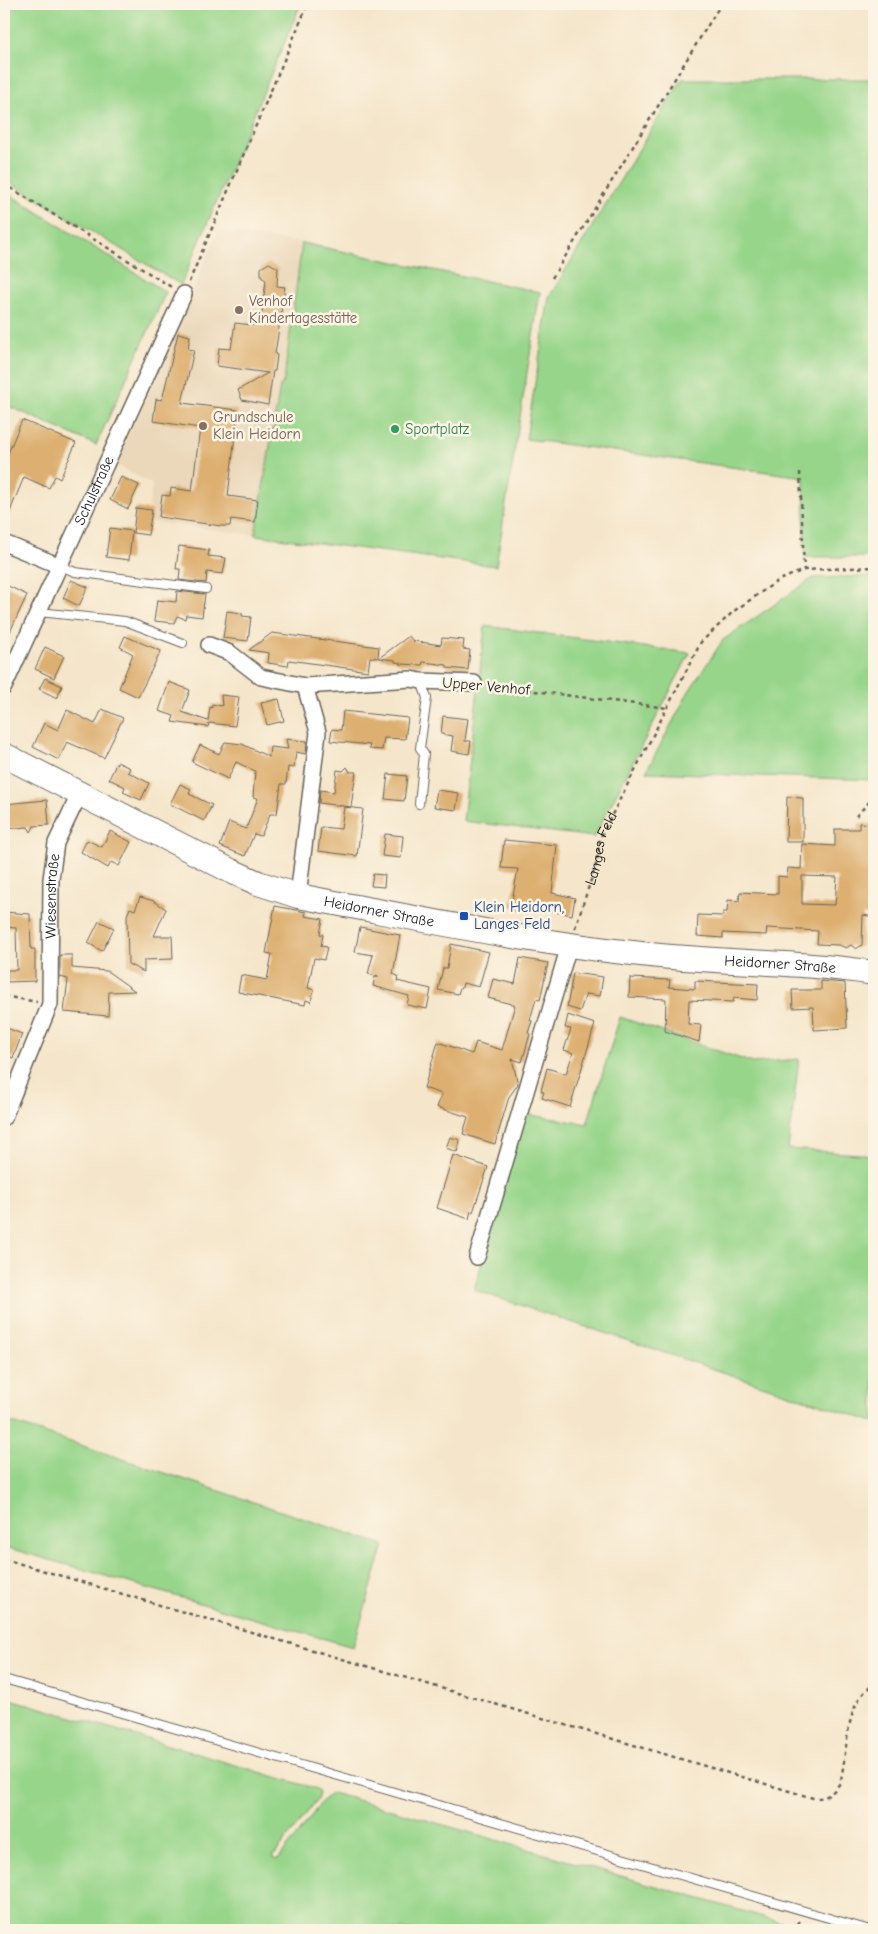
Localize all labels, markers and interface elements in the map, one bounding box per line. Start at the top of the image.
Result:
place label: Venhof Kindertagesstätte [249,292,358,327]
marker: Venhof Kindertagesstätte [233,304,245,316]
place label: Grundschule Klein Heidorn [213,408,301,443]
marker: Grundschule Klein Heidorn [197,420,209,432]
place label: Sportplatz [405,420,470,438]
marker: Sportplatz [389,423,401,435]
street label: Schulstraße [70,453,118,528]
street label: Upper Venhof [441,673,531,699]
street label: Langes Feld [581,809,621,887]
street label: Wiesenstraße [42,852,64,939]
street label: Heidorner Straße [322,892,436,931]
place label: Klein Heidorn, Langes Feld [474,898,564,933]
marker: Klein Heidorn, Langes Feld [458,910,470,922]
street label: Heidorner Straße [724,952,837,977]

